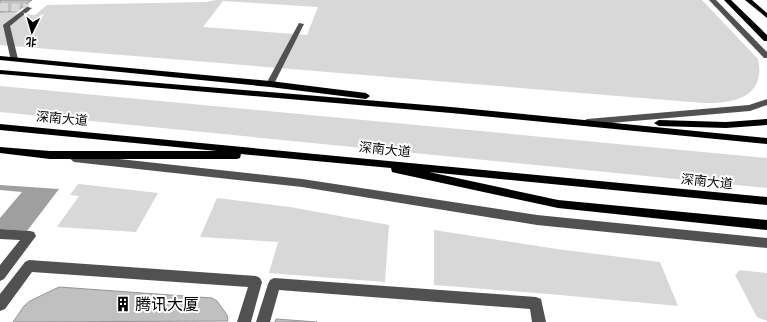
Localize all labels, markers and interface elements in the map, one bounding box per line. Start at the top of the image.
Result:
north arrow [12,12,52,52]
text: 北 [25,35,37,49]
street label: 深南大道 [35,108,89,129]
street label: 深南大道 [358,138,412,161]
street label: 深南大道 [680,170,734,193]
place label: 腾讯大厦 [135,294,199,315]
building icon: 腾讯大厦 [114,295,132,313]

